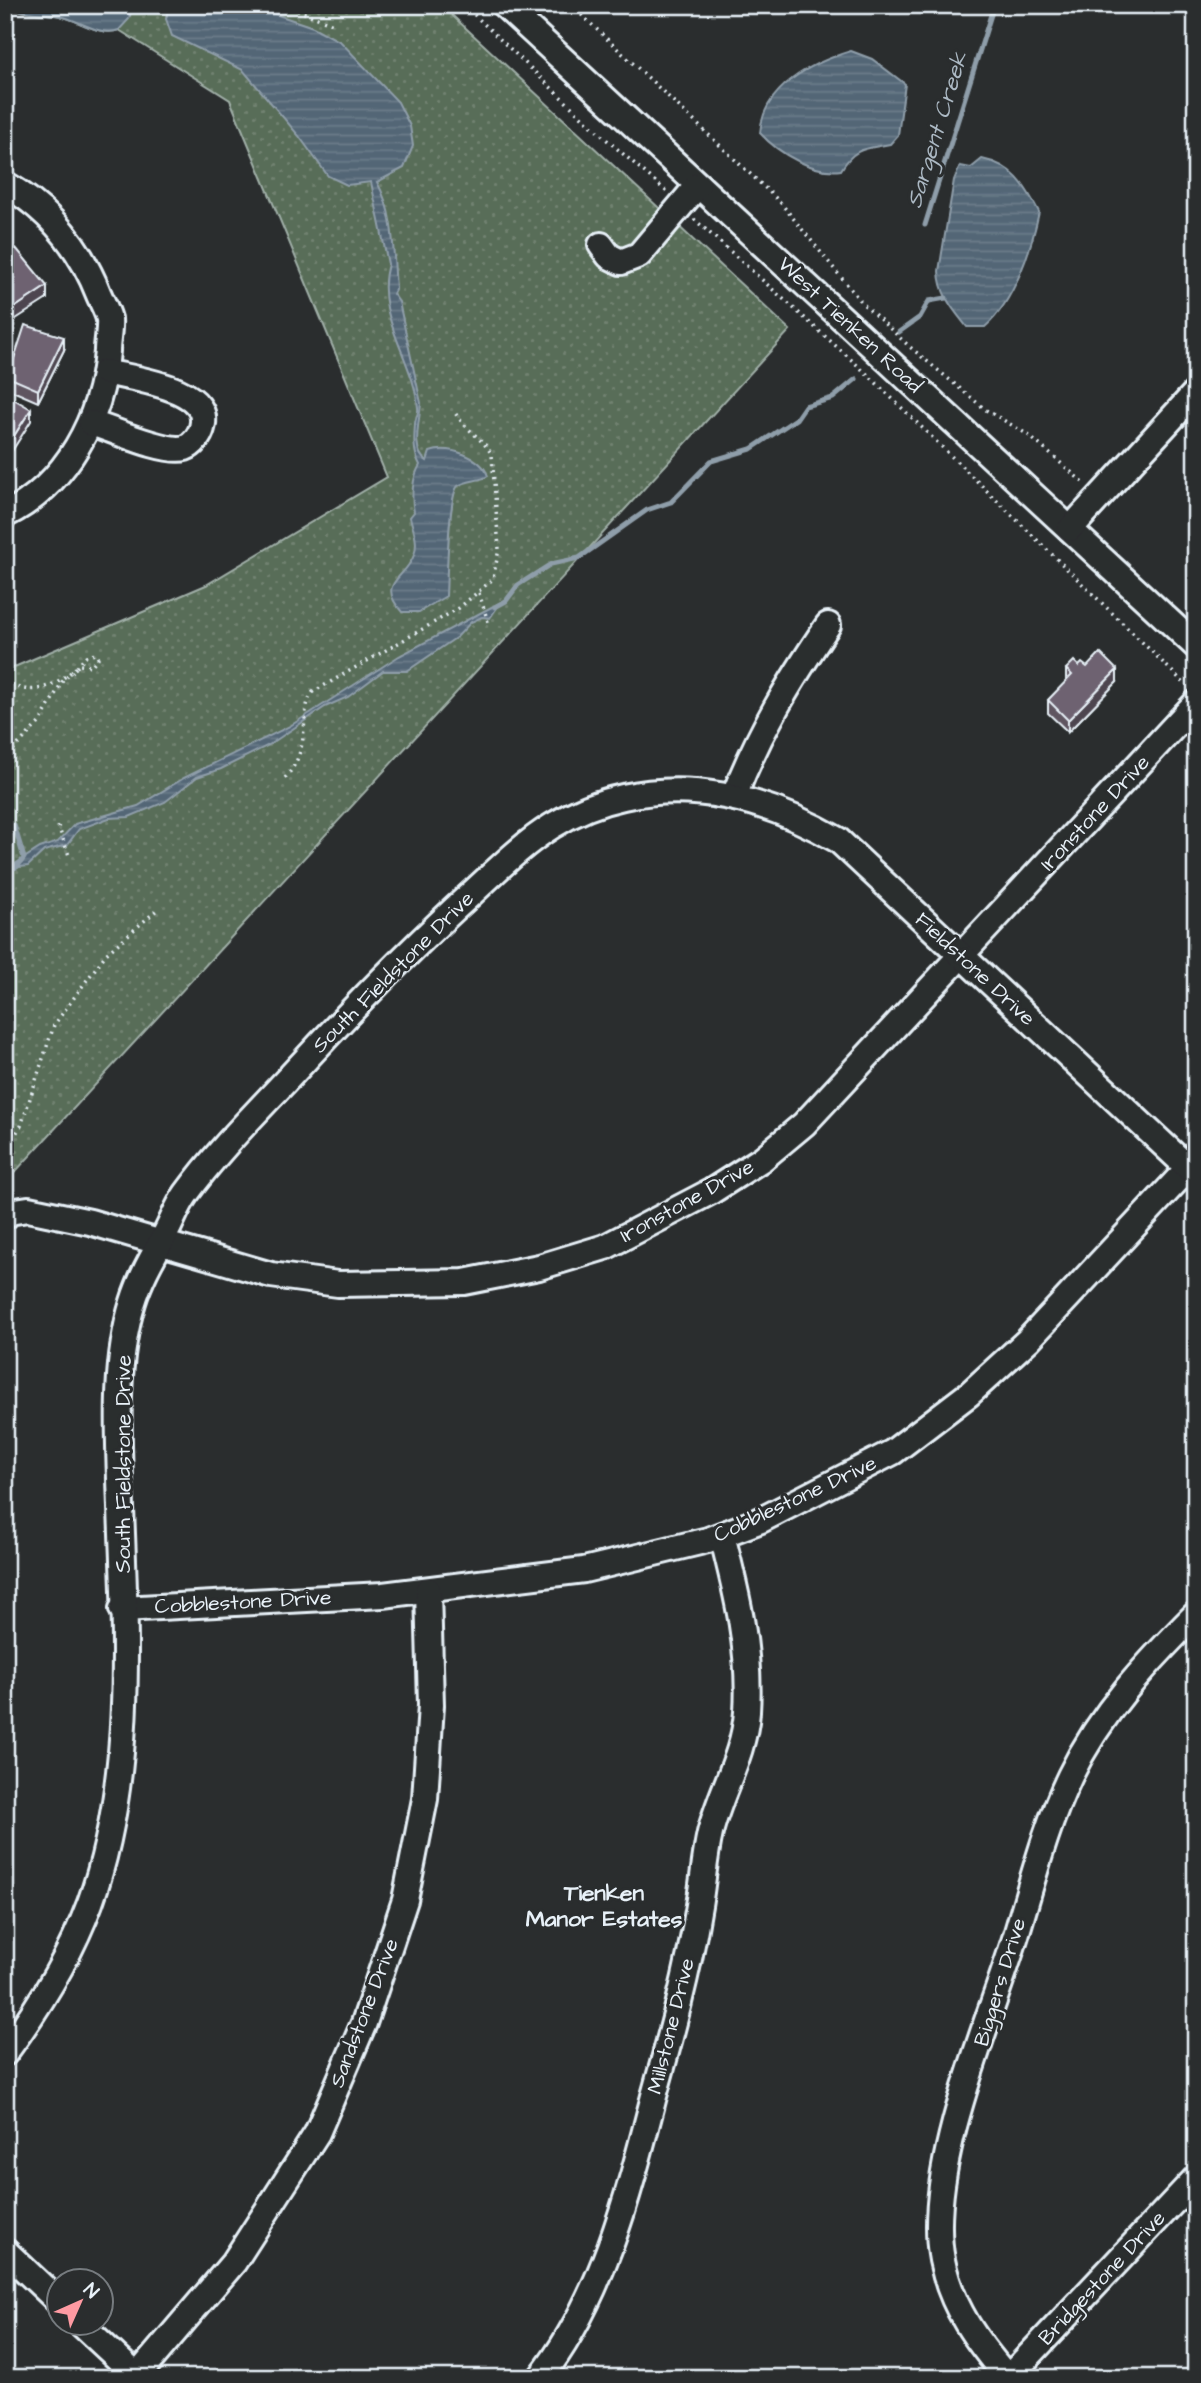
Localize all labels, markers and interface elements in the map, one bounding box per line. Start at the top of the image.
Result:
water label: Sargent Creek [898,47,977,212]
street label: West Tienken Road [771,250,929,400]
street label: Ironstone Drive [1034,749,1156,877]
street label: South Fieldstone Drive [306,885,480,1059]
street label: Fieldstone Drive [908,906,1042,1032]
street label: Ironstone Drive [615,1152,759,1250]
street label: South Fieldstone Drive [109,1355,138,1573]
street label: Cobblestone Drive [709,1449,881,1549]
street label: Cobblestone Drive [154,1583,332,1621]
district label: Tienken Manor Estates [526,1877,683,1935]
street label: Biggers Drive [967,1915,1035,2050]
street label: Sandstone Drive [322,1934,406,2092]
street label: Millstone Drive [640,1955,702,2097]
street label: Bridgestone Drive [1032,2204,1174,2353]
north arrow [46,2268,116,2338]
text: N [77,2277,105,2305]

